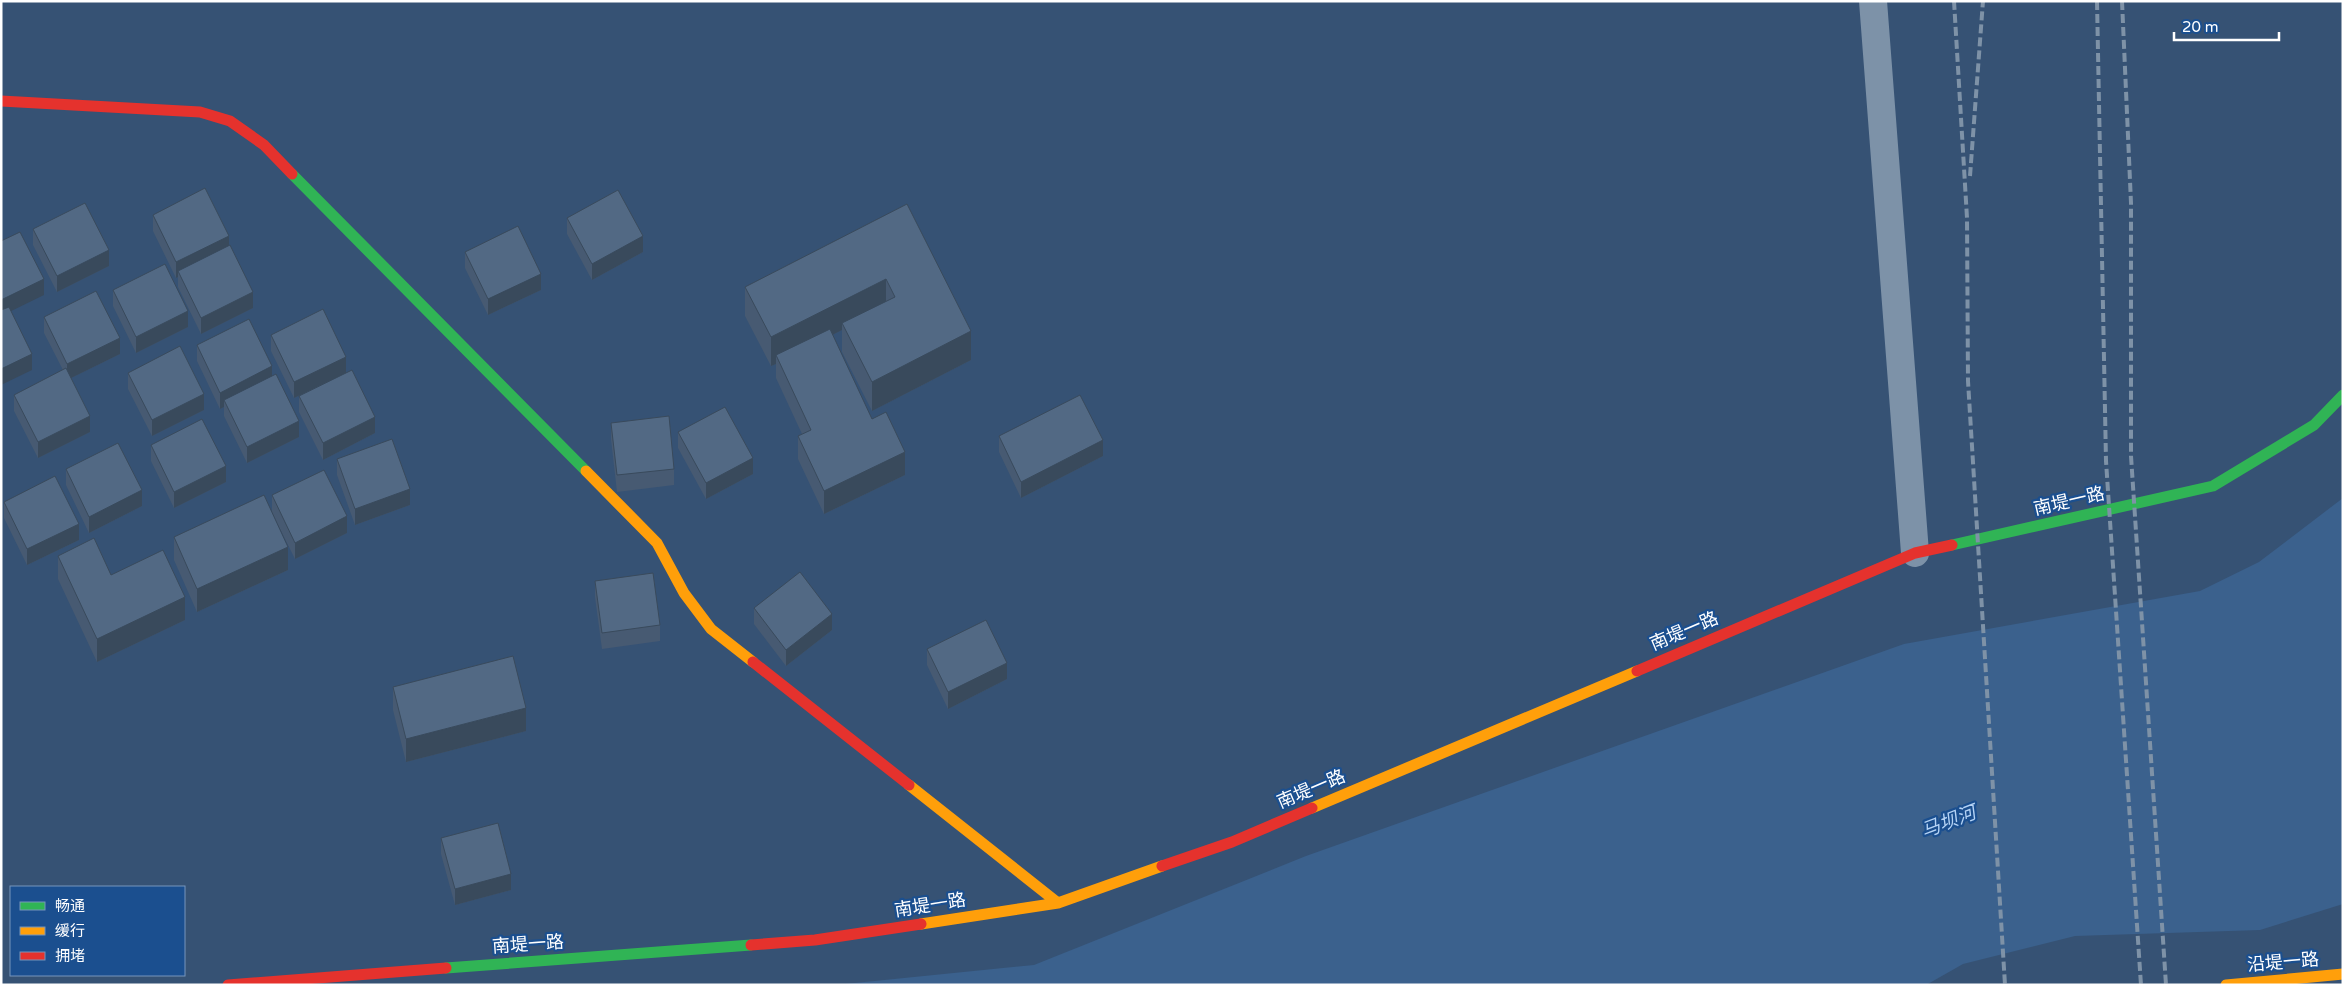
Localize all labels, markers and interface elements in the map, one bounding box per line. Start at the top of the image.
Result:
scale bar [2174,10,2279,42]
text: 20 m [2182,18,2219,36]
street label: 南堤一路 [2031,482,2107,520]
street label: 南堤一路 [1647,607,1721,655]
street label: 南堤一路 [1274,765,1348,813]
water label: 马坝河 [1918,800,1983,842]
legend [10,886,185,976]
street label: 南堤一路 [893,889,967,921]
text: 畅通 [55,897,85,915]
text: 缓行 [55,922,85,940]
street label: 南堤一路 [491,931,565,957]
text: 拥堵 [55,947,85,965]
street label: 沿堤一路 [2246,948,2320,976]

